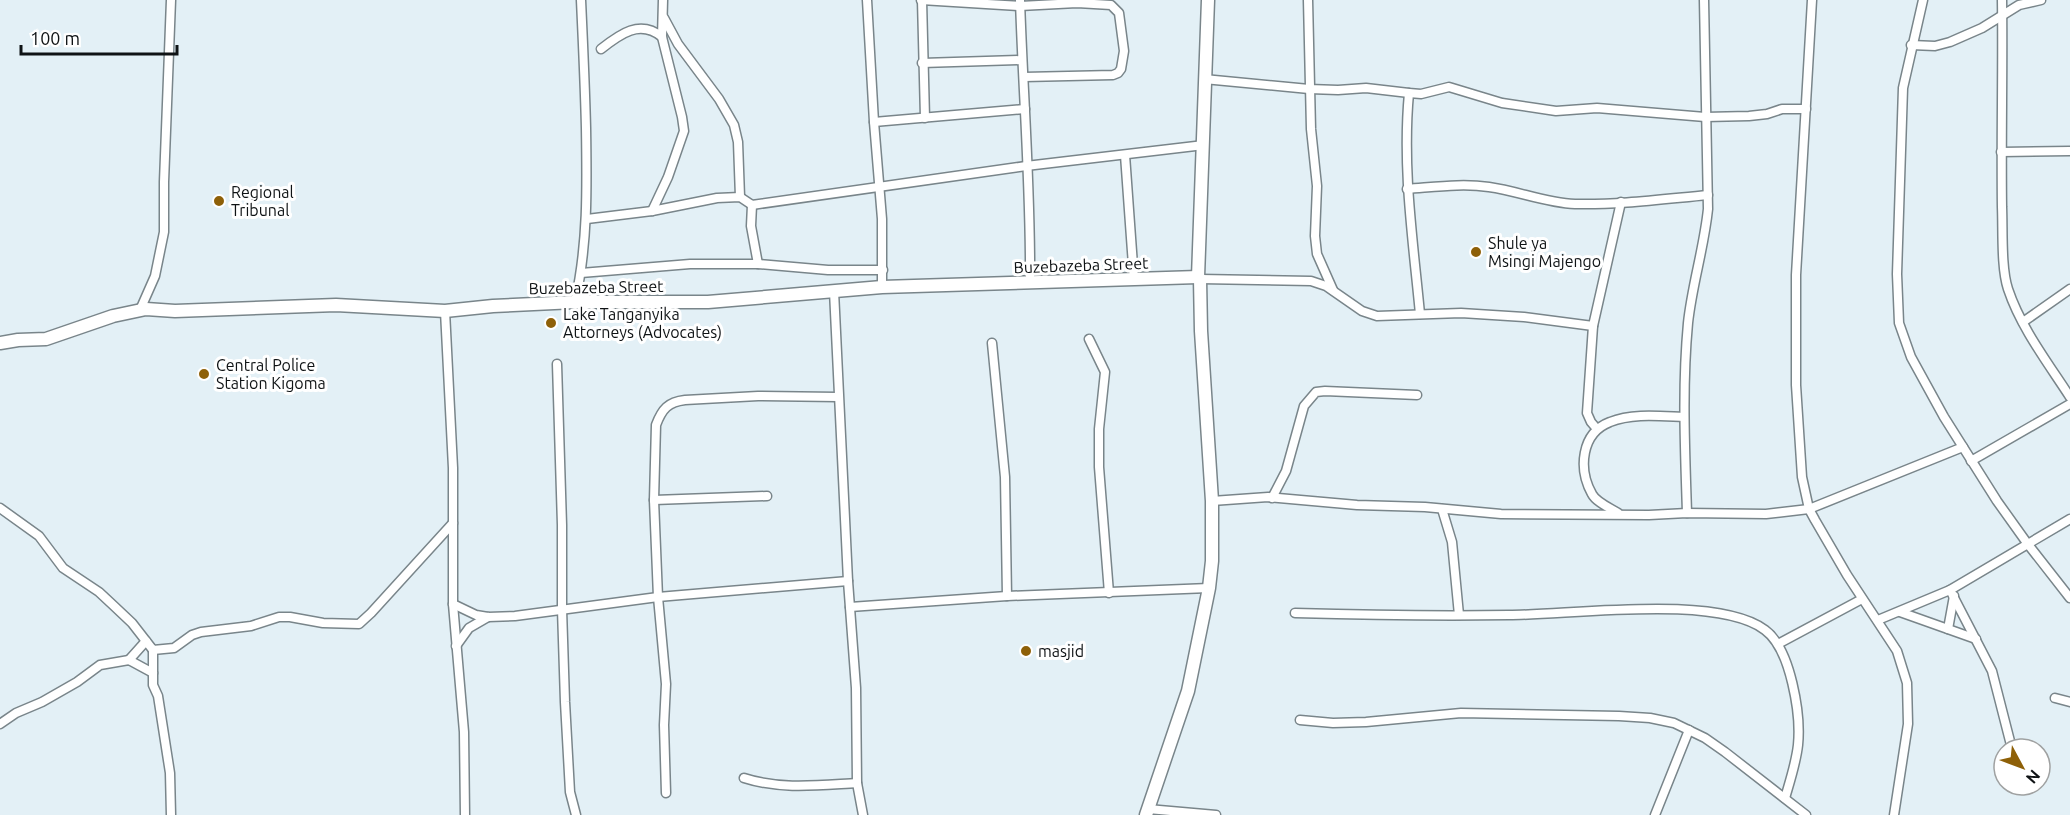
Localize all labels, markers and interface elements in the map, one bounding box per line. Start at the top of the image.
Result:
scale bar [21,18,177,56]
text: 100 m [30,28,80,48]
place label: Regional Tribunal [231,183,294,219]
marker: Regional Tribunal [212,194,226,208]
place label: Shule ya Msingi Majengo [1488,234,1601,270]
marker: Shule ya Msingi Majengo [1469,245,1483,259]
street label: Buzebazeba Street [1013,254,1149,276]
street label: Buzebazeba Street [528,277,664,297]
place label: Lake Tanganyika Attorneys (Advocates) [563,305,722,342]
marker: Lake Tanganyika Attorneys (Advocates) [544,316,558,330]
place label: Central Police Station Kigoma [216,356,326,392]
marker: Central Police Station Kigoma [197,367,211,381]
place label: masjid [1038,642,1084,660]
marker: masjid [1019,644,1033,658]
north arrow [1992,737,2052,797]
text: N [2023,766,2044,787]

